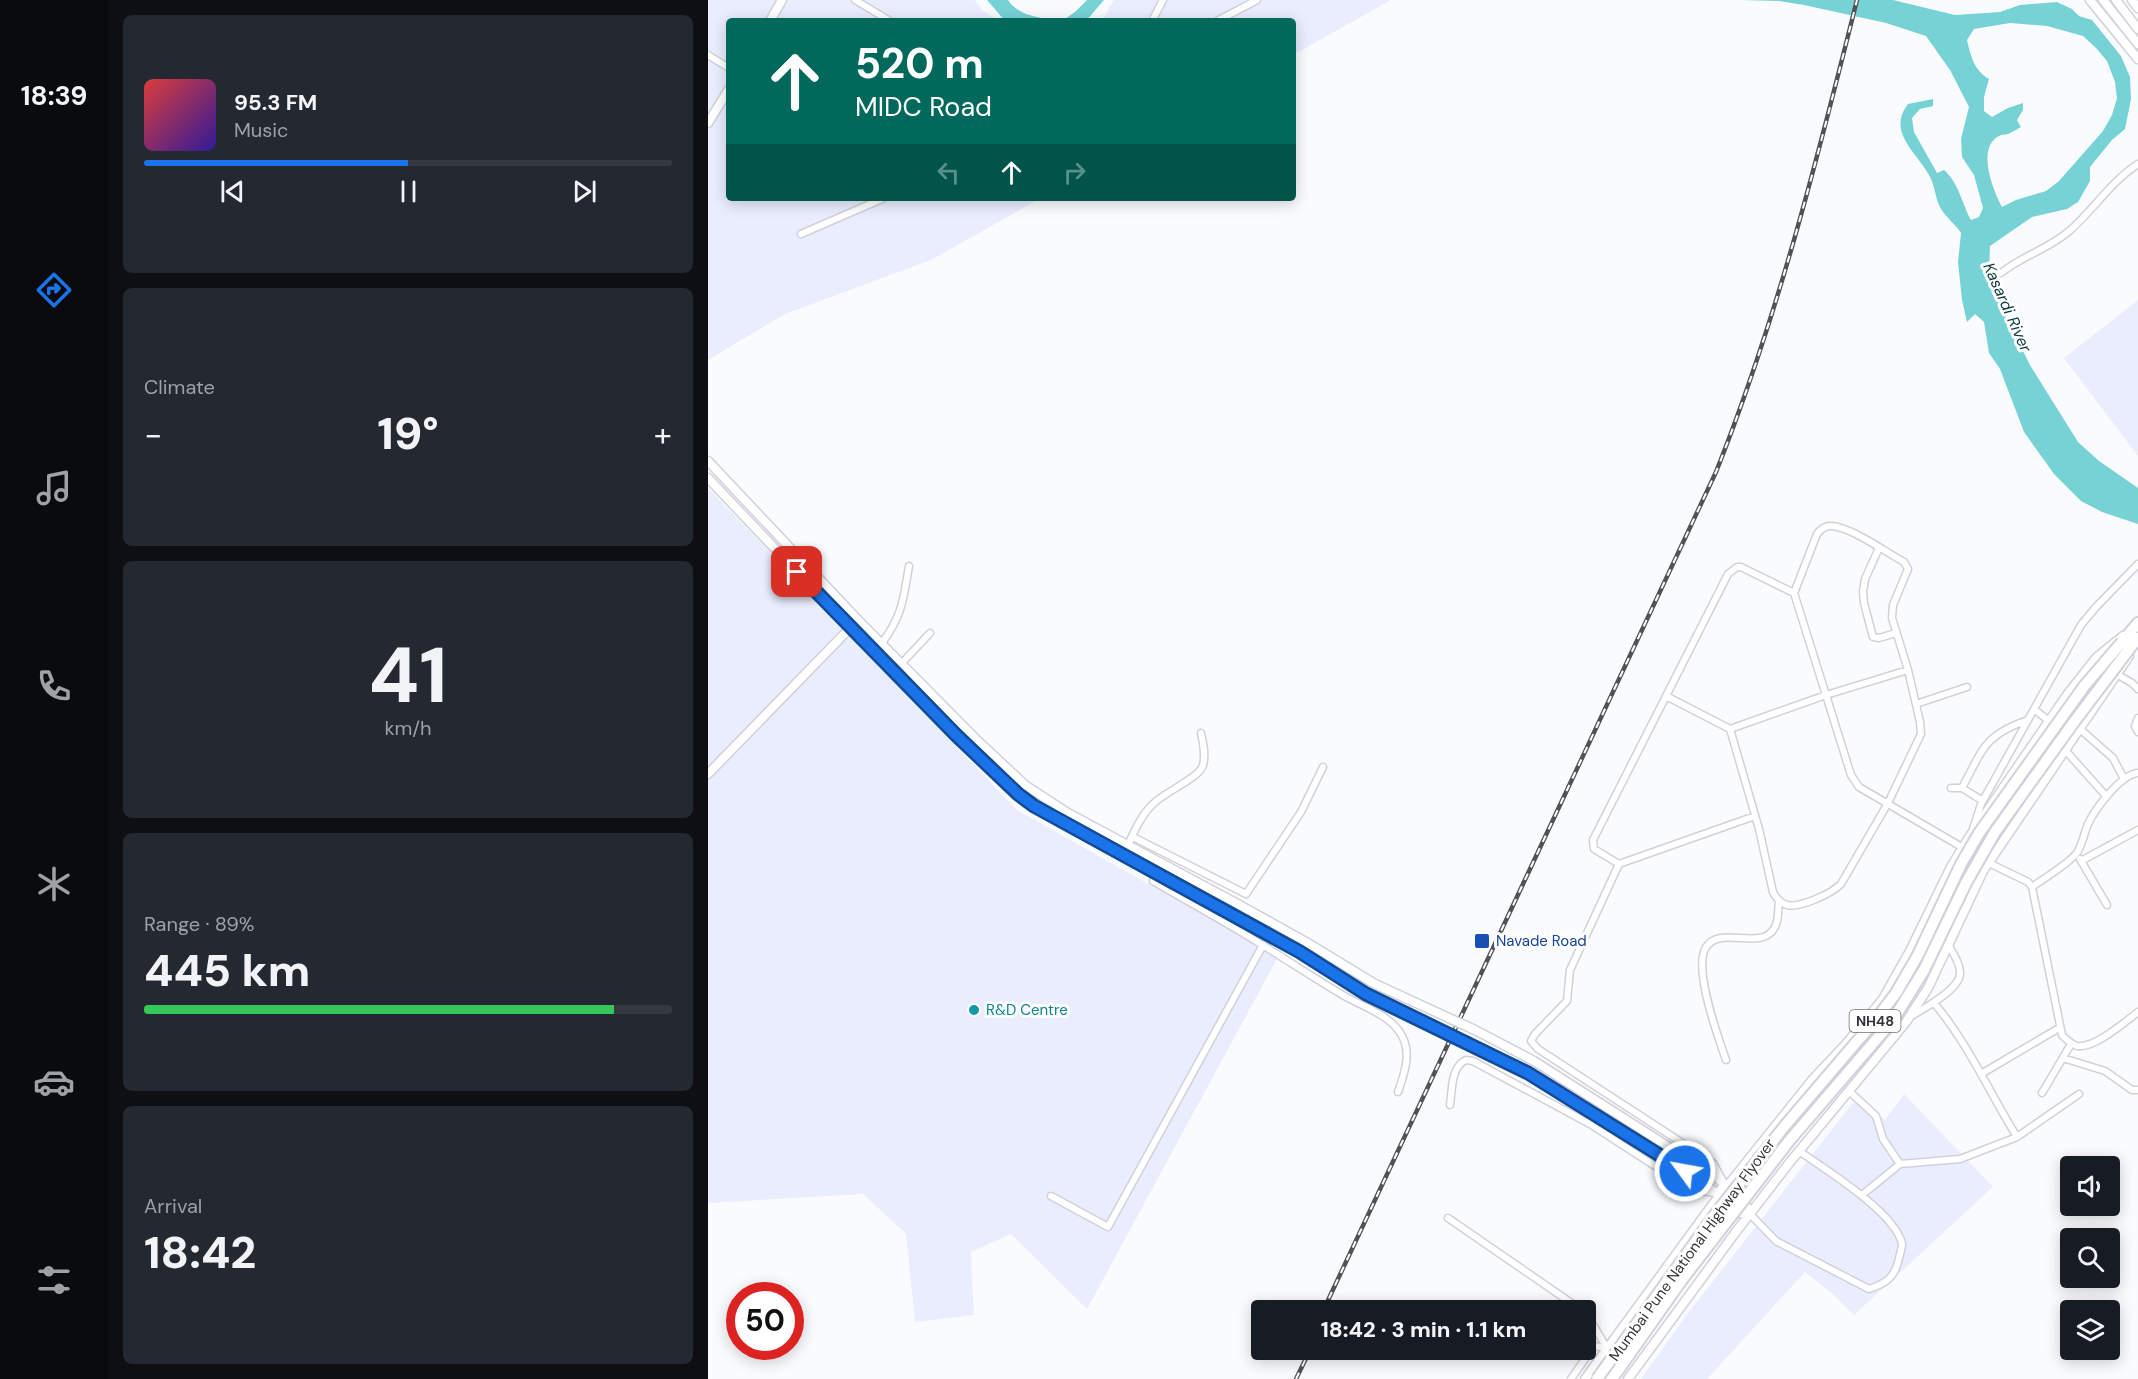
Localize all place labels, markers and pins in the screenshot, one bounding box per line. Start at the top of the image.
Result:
pin [771,546,822,597]
place label: Navade Road [1496,931,1587,951]
marker: Navade Road [1473,932,1491,950]
place label: R&D Centre [986,1000,1068,1020]
marker: R&D Centre [967,1003,981,1017]

